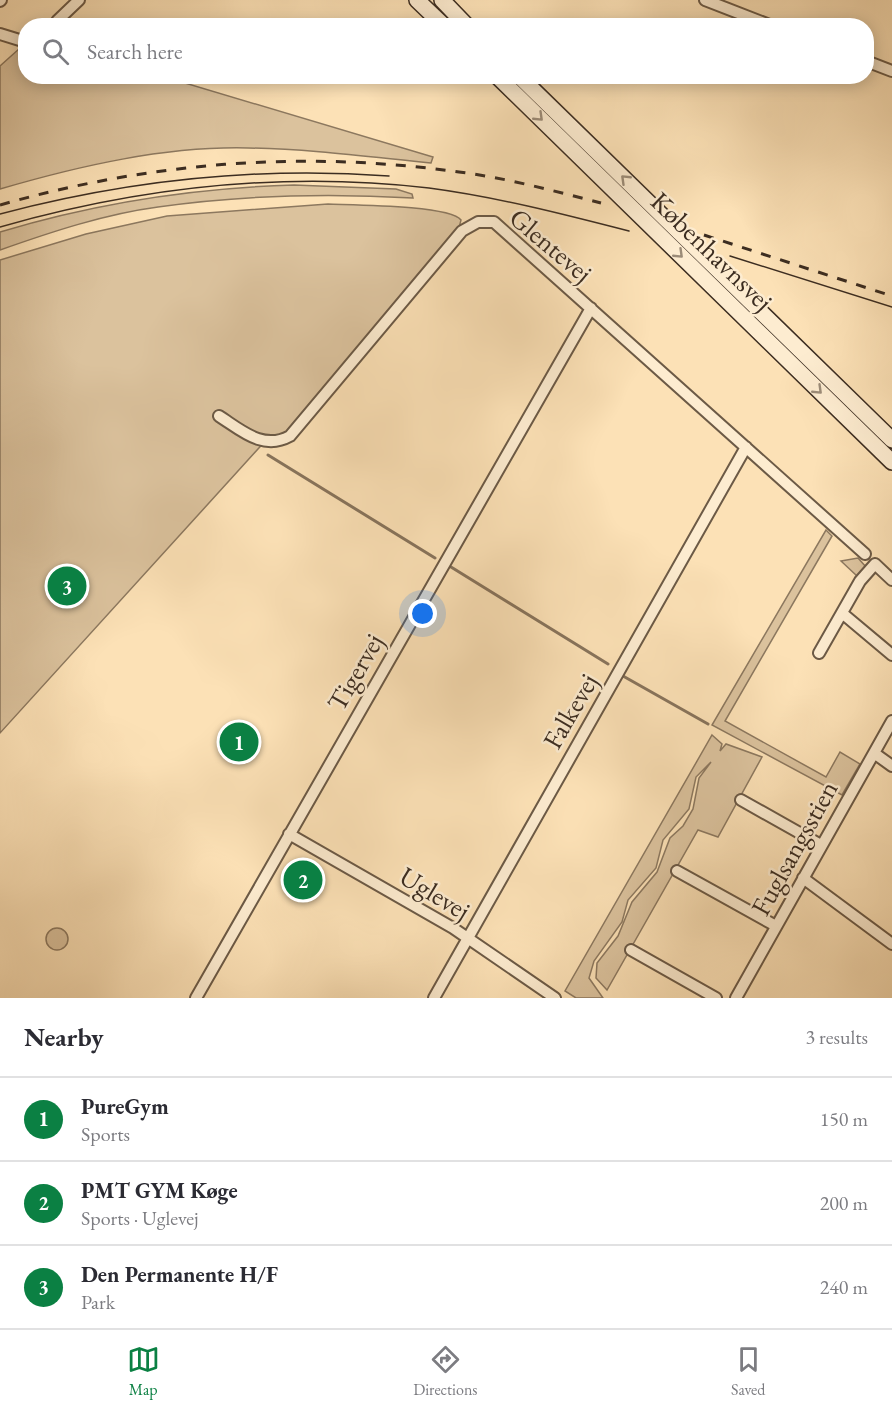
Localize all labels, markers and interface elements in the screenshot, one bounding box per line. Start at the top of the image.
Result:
search box [18,18,874,84]
icon: search [39,35,72,68]
text: Search here [87,37,182,66]
one-way arrow [532,110,543,121]
one-way arrow [621,175,632,186]
street label: Københavnsvej [643,184,781,318]
street label: Glentevej [502,200,600,290]
one-way arrow [671,246,682,257]
one-way arrow [812,383,822,394]
pin: 3 [48,564,86,608]
your location [408,599,437,628]
street label: Tigervej [319,627,391,717]
street label: Falkevej [535,667,605,755]
pin: 1 [220,720,258,764]
street label: Fuglsangsstien [743,774,845,922]
pin: 2 [284,858,322,902]
street label: Uglevej [393,858,477,928]
text: Nearby [24,1020,104,1054]
text: 3 results [805,1024,868,1050]
text: PureGym [81,1092,169,1121]
text: 1 [38,1106,49,1132]
text: 150 m [820,1106,868,1132]
text: Sports [81,1121,130,1147]
text: PMT GYM Køge [81,1176,238,1205]
text: 2 [38,1190,49,1216]
text: 200 m [820,1190,868,1216]
text: Sports · Uglevej [81,1205,199,1231]
text: Den Permanente H/F [81,1260,278,1289]
text: 3 [38,1274,49,1300]
text: 240 m [820,1274,868,1300]
text: Park [81,1289,115,1315]
tab: Map [127,1343,160,1400]
tab: Directions [413,1343,478,1400]
tab: Saved [731,1343,765,1400]

